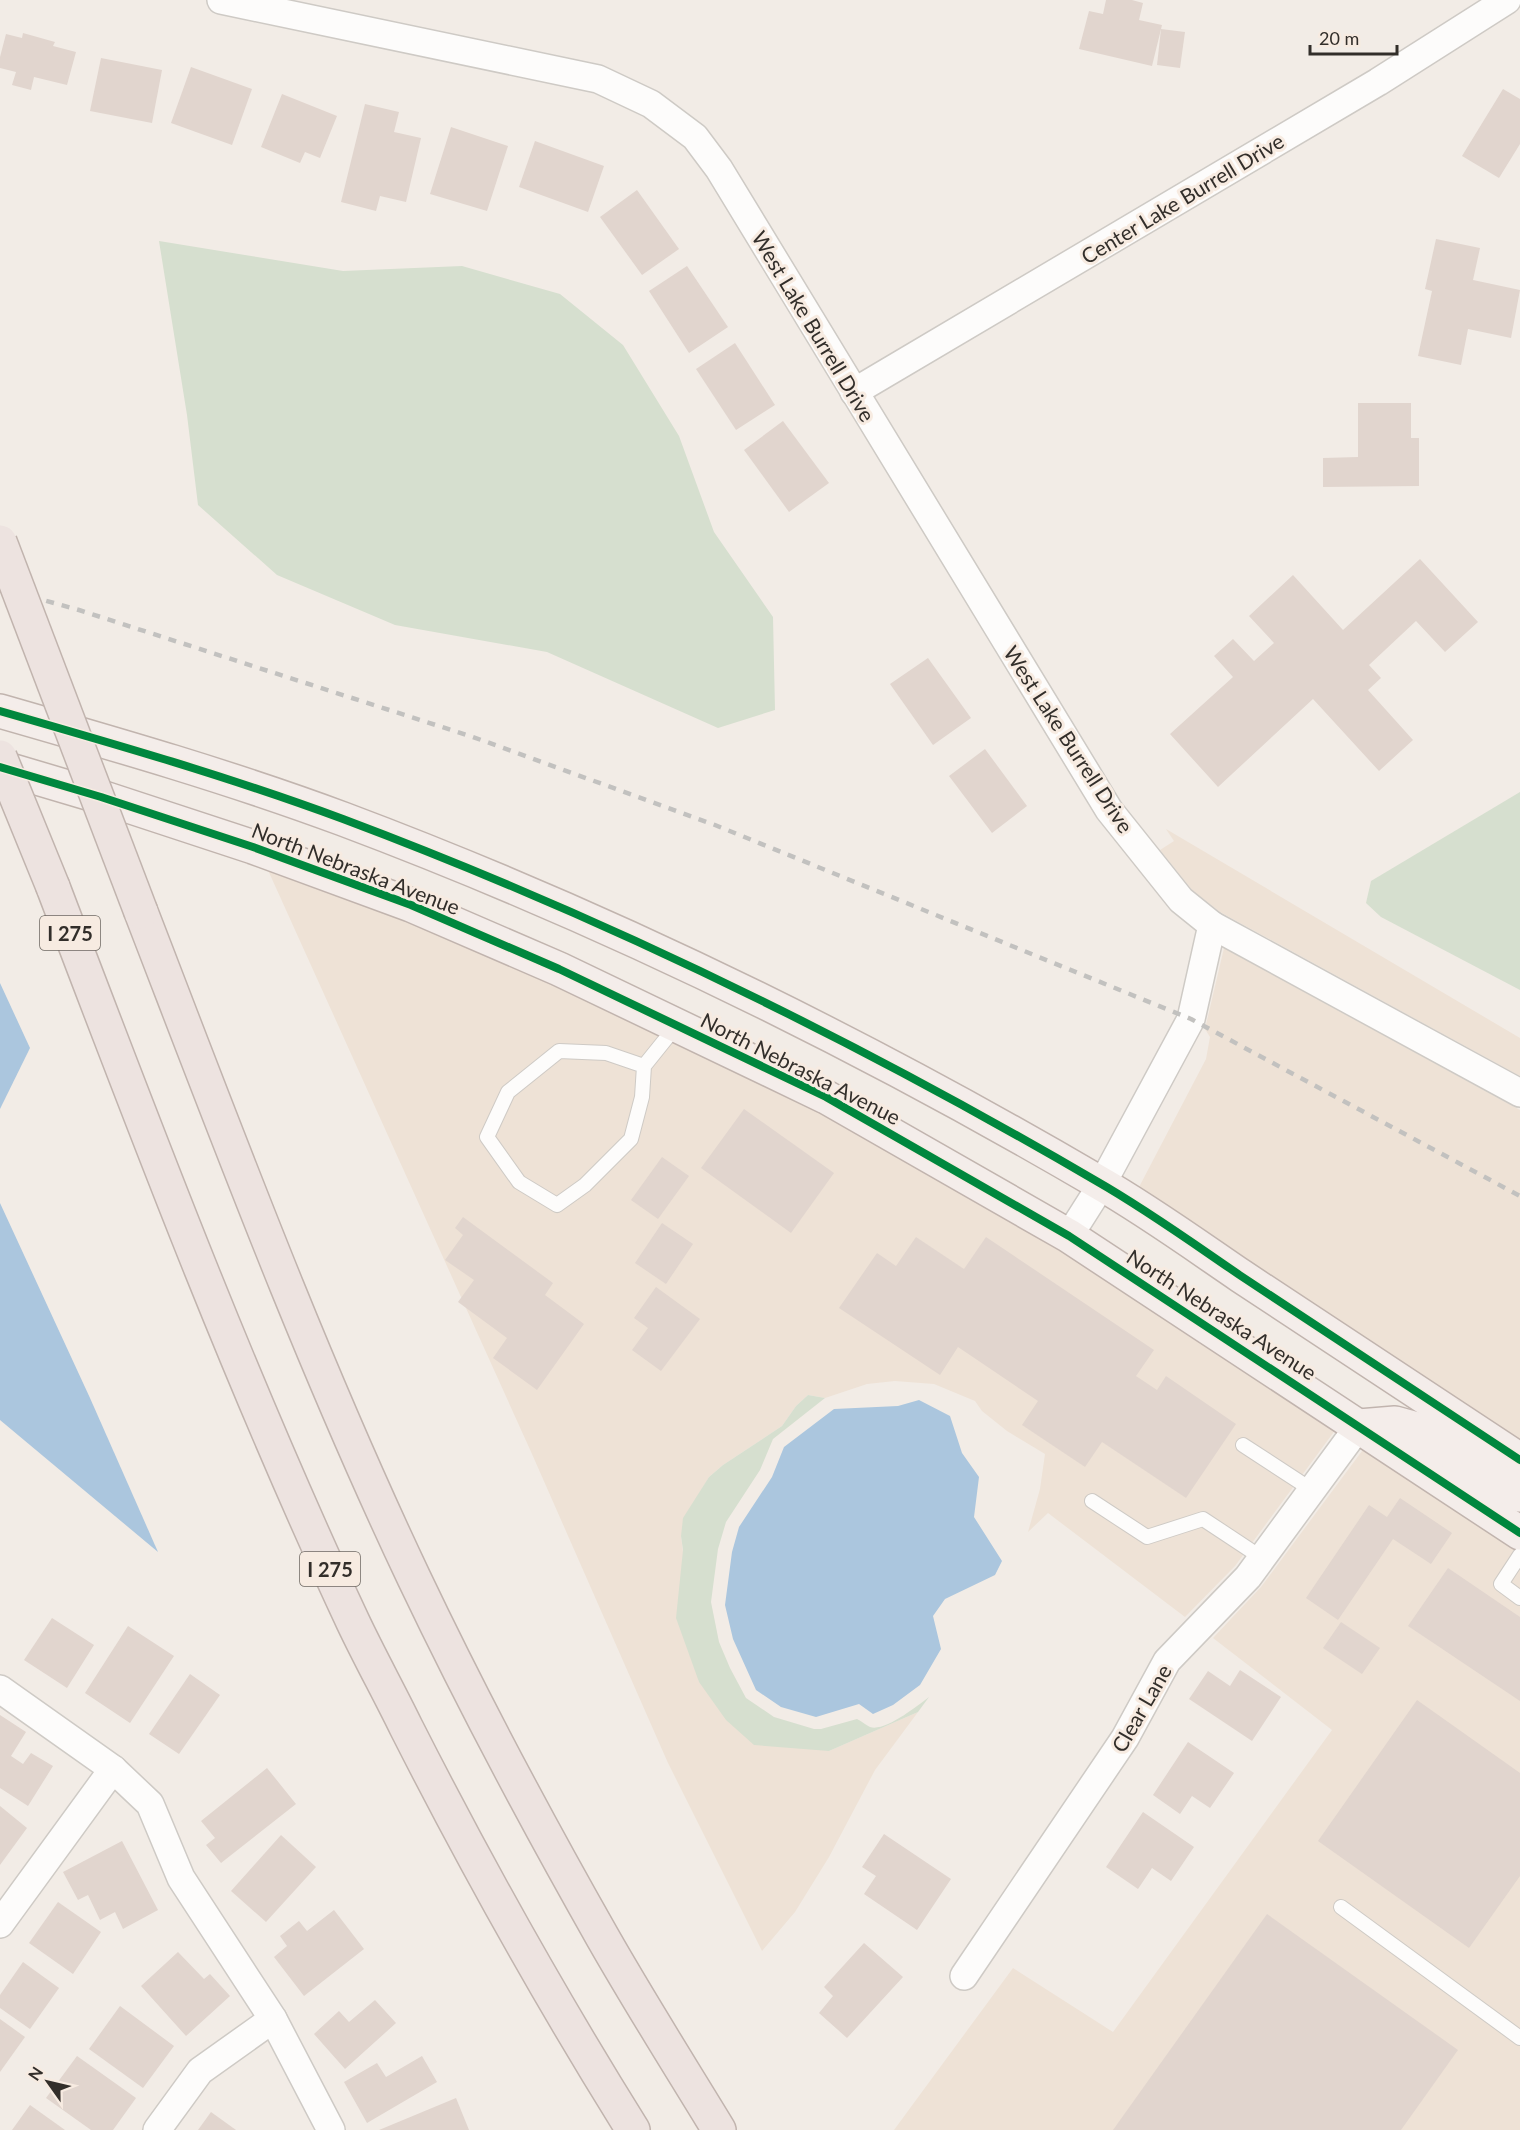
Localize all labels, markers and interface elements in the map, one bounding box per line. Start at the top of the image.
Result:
scale bar [1310,18,1397,56]
text: 20 m [1319,27,1359,49]
street label: Center Lake Burrell Drive [1076,128,1288,268]
street label: West Lake Burrell Drive [747,226,881,426]
street label: West Lake Burrell Drive [999,641,1139,837]
street label: North Nebraska Avenue [248,817,464,919]
road number: I 275 [40,916,100,950]
street label: North Nebraska Avenue [697,1007,905,1129]
street label: North Nebraska Avenue [1123,1243,1321,1385]
road number: I 275 [300,1552,360,1586]
street label: Clear Lane [1106,1660,1176,1756]
north arrow [18,2052,78,2112]
text: N [24,2063,46,2084]

